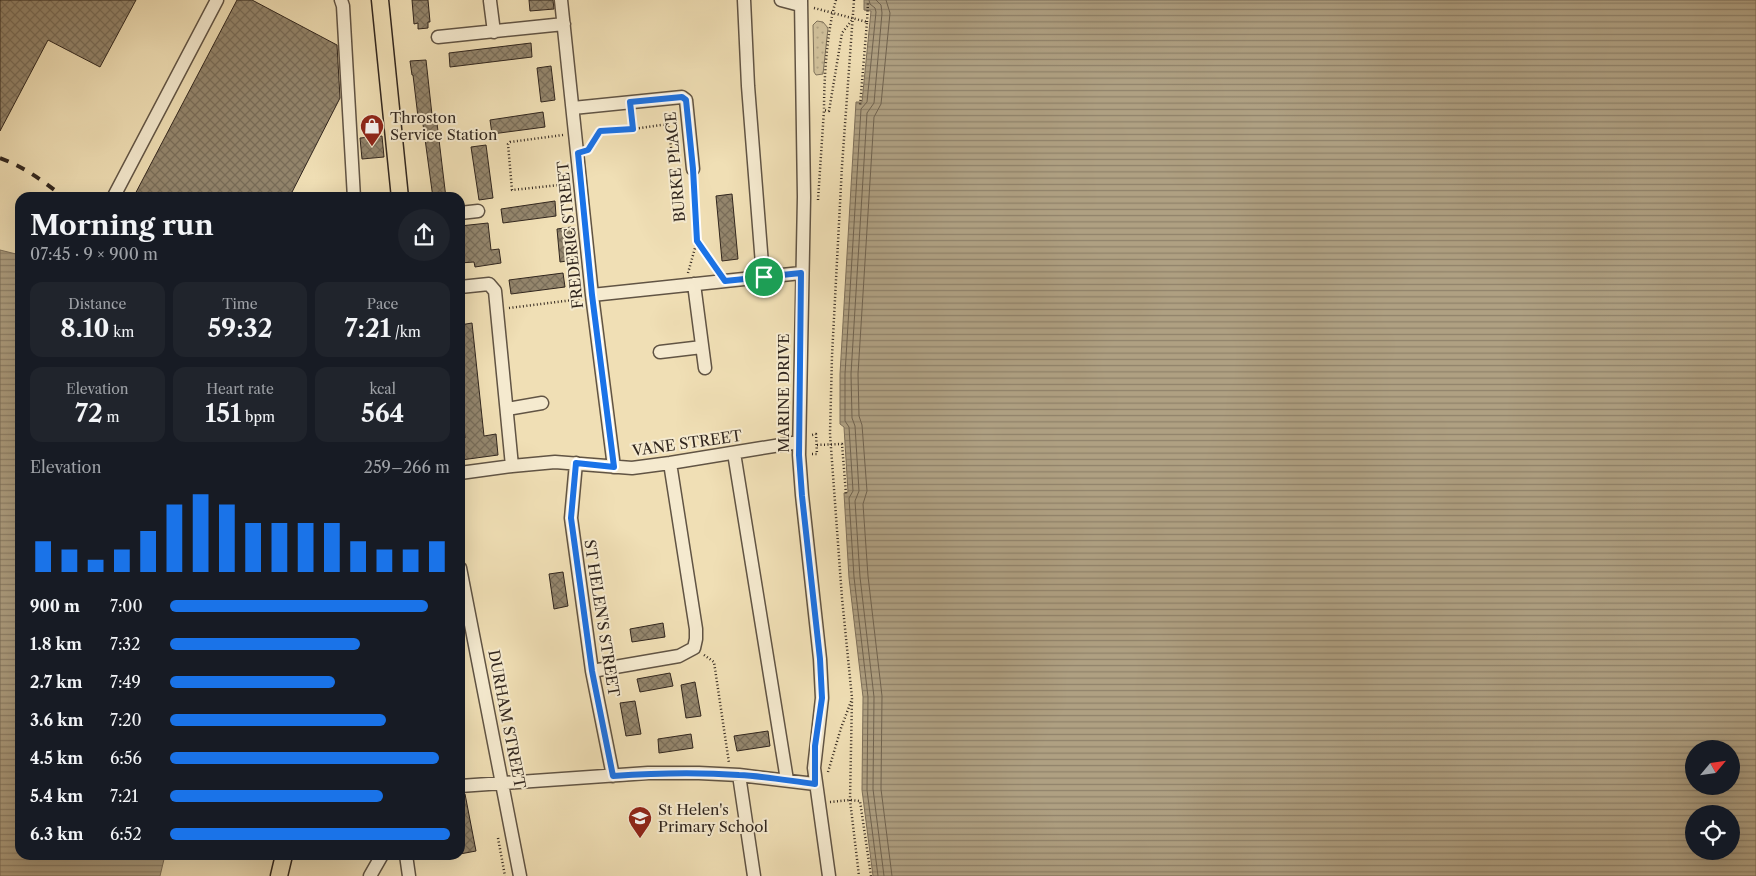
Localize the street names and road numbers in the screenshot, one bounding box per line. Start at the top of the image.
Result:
street label: BURKE PLACE [661,111,689,223]
street label: FREDERIC STREET [553,159,587,310]
street label: MARINE DRIVE [774,333,793,453]
street label: VANE STREET [630,426,744,460]
street label: ST HELEN'S STREET [580,538,624,699]
street label: DURHAM STREET [484,648,530,791]

